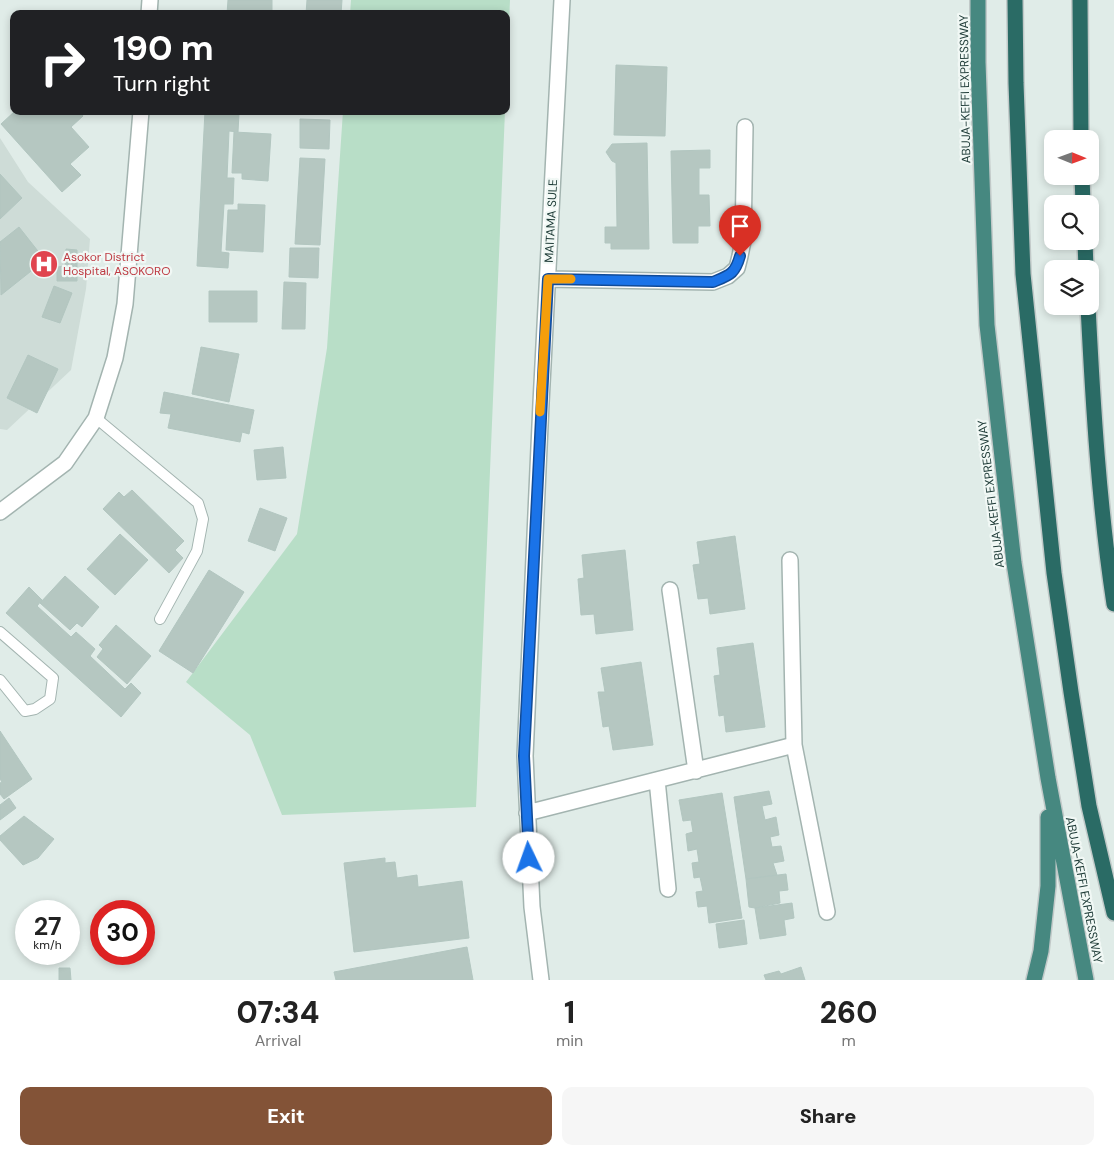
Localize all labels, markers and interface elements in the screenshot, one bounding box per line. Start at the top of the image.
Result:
street label: ABUJA-KEFFI EXPRESSWAY [956,14,974,164]
text: 190 m [113,25,214,71]
icon: right [30,30,95,95]
text: Turn right [113,69,210,98]
north arrow [1044,130,1099,185]
map controls [1044,130,1099,315]
street label: MAITAMA SULE [541,179,561,263]
button: search [1044,195,1099,250]
pin [719,205,761,256]
icon: arrive [726,212,754,240]
hospital icon: Asokor District Hospital, ASOKORO [29,249,59,279]
place label: Asokor District Hospital, ASOKORO [63,249,170,279]
button: layers [1044,260,1099,315]
street label: ABUJA-KEFFI EXPRESSWAY [974,419,1008,569]
street label: ABUJA-KEFFI EXPRESSWAY [1062,815,1106,965]
position arrow [502,831,554,883]
speed limit sign: 30 [90,900,155,965]
text: 27 [34,910,61,943]
text: km/h [33,937,62,953]
text: 07:34 [237,993,319,1032]
text: 1 [564,993,575,1032]
text: 260 [820,993,877,1032]
text: Arrival [255,1030,301,1051]
text: min [556,1030,583,1051]
text: m [841,1030,856,1051]
button: Exit [20,1087,552,1145]
button: Share [562,1087,1094,1145]

